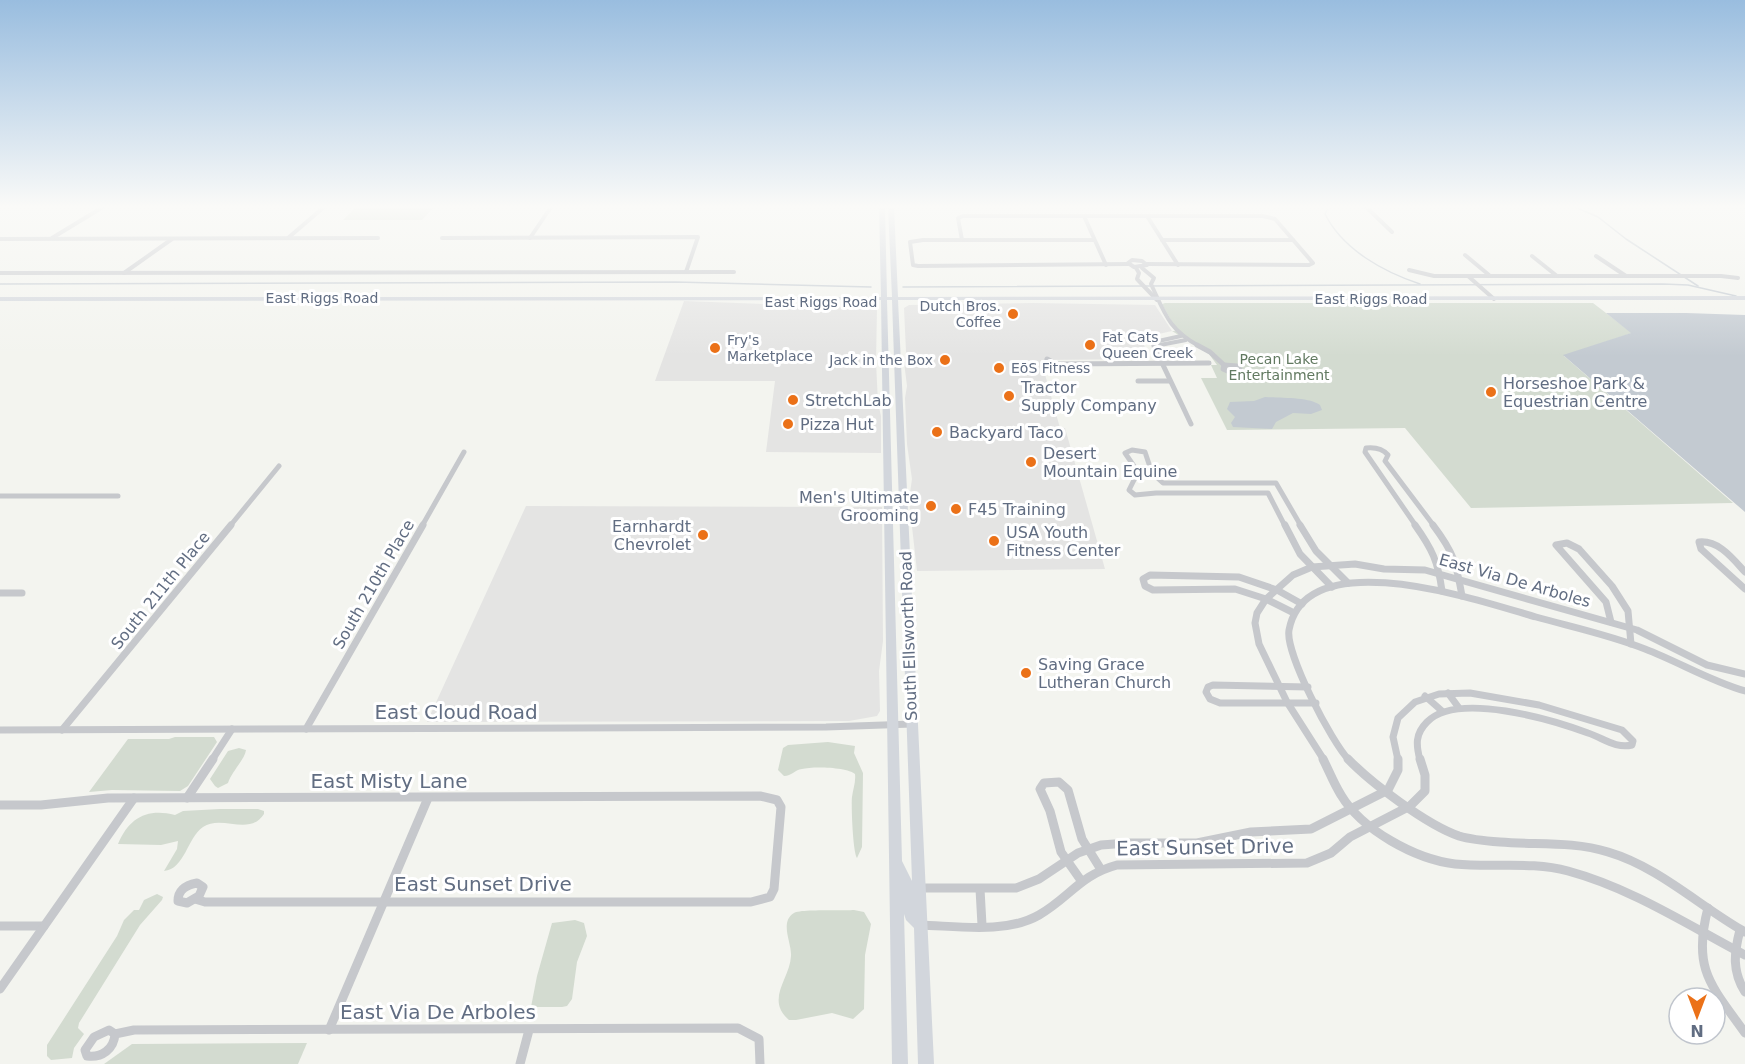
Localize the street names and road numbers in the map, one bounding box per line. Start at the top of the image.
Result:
street label: East Riggs Road [266,290,378,306]
street label: East Riggs Road [1315,291,1427,307]
street label: East Riggs Road [765,294,877,310]
street label: South 210th Place [329,516,418,652]
street label: South 211th Place [107,528,214,653]
street label: East Via De Arboles [1437,550,1593,611]
street label: South Ellsworth Road [896,551,921,721]
street label: East Cloud Road [374,700,538,724]
street label: East Misty Lane [310,769,468,793]
street label: East Sunset Drive [1116,833,1294,861]
street label: East Sunset Drive [394,872,572,896]
street label: East Via De Arboles [340,1000,536,1024]

